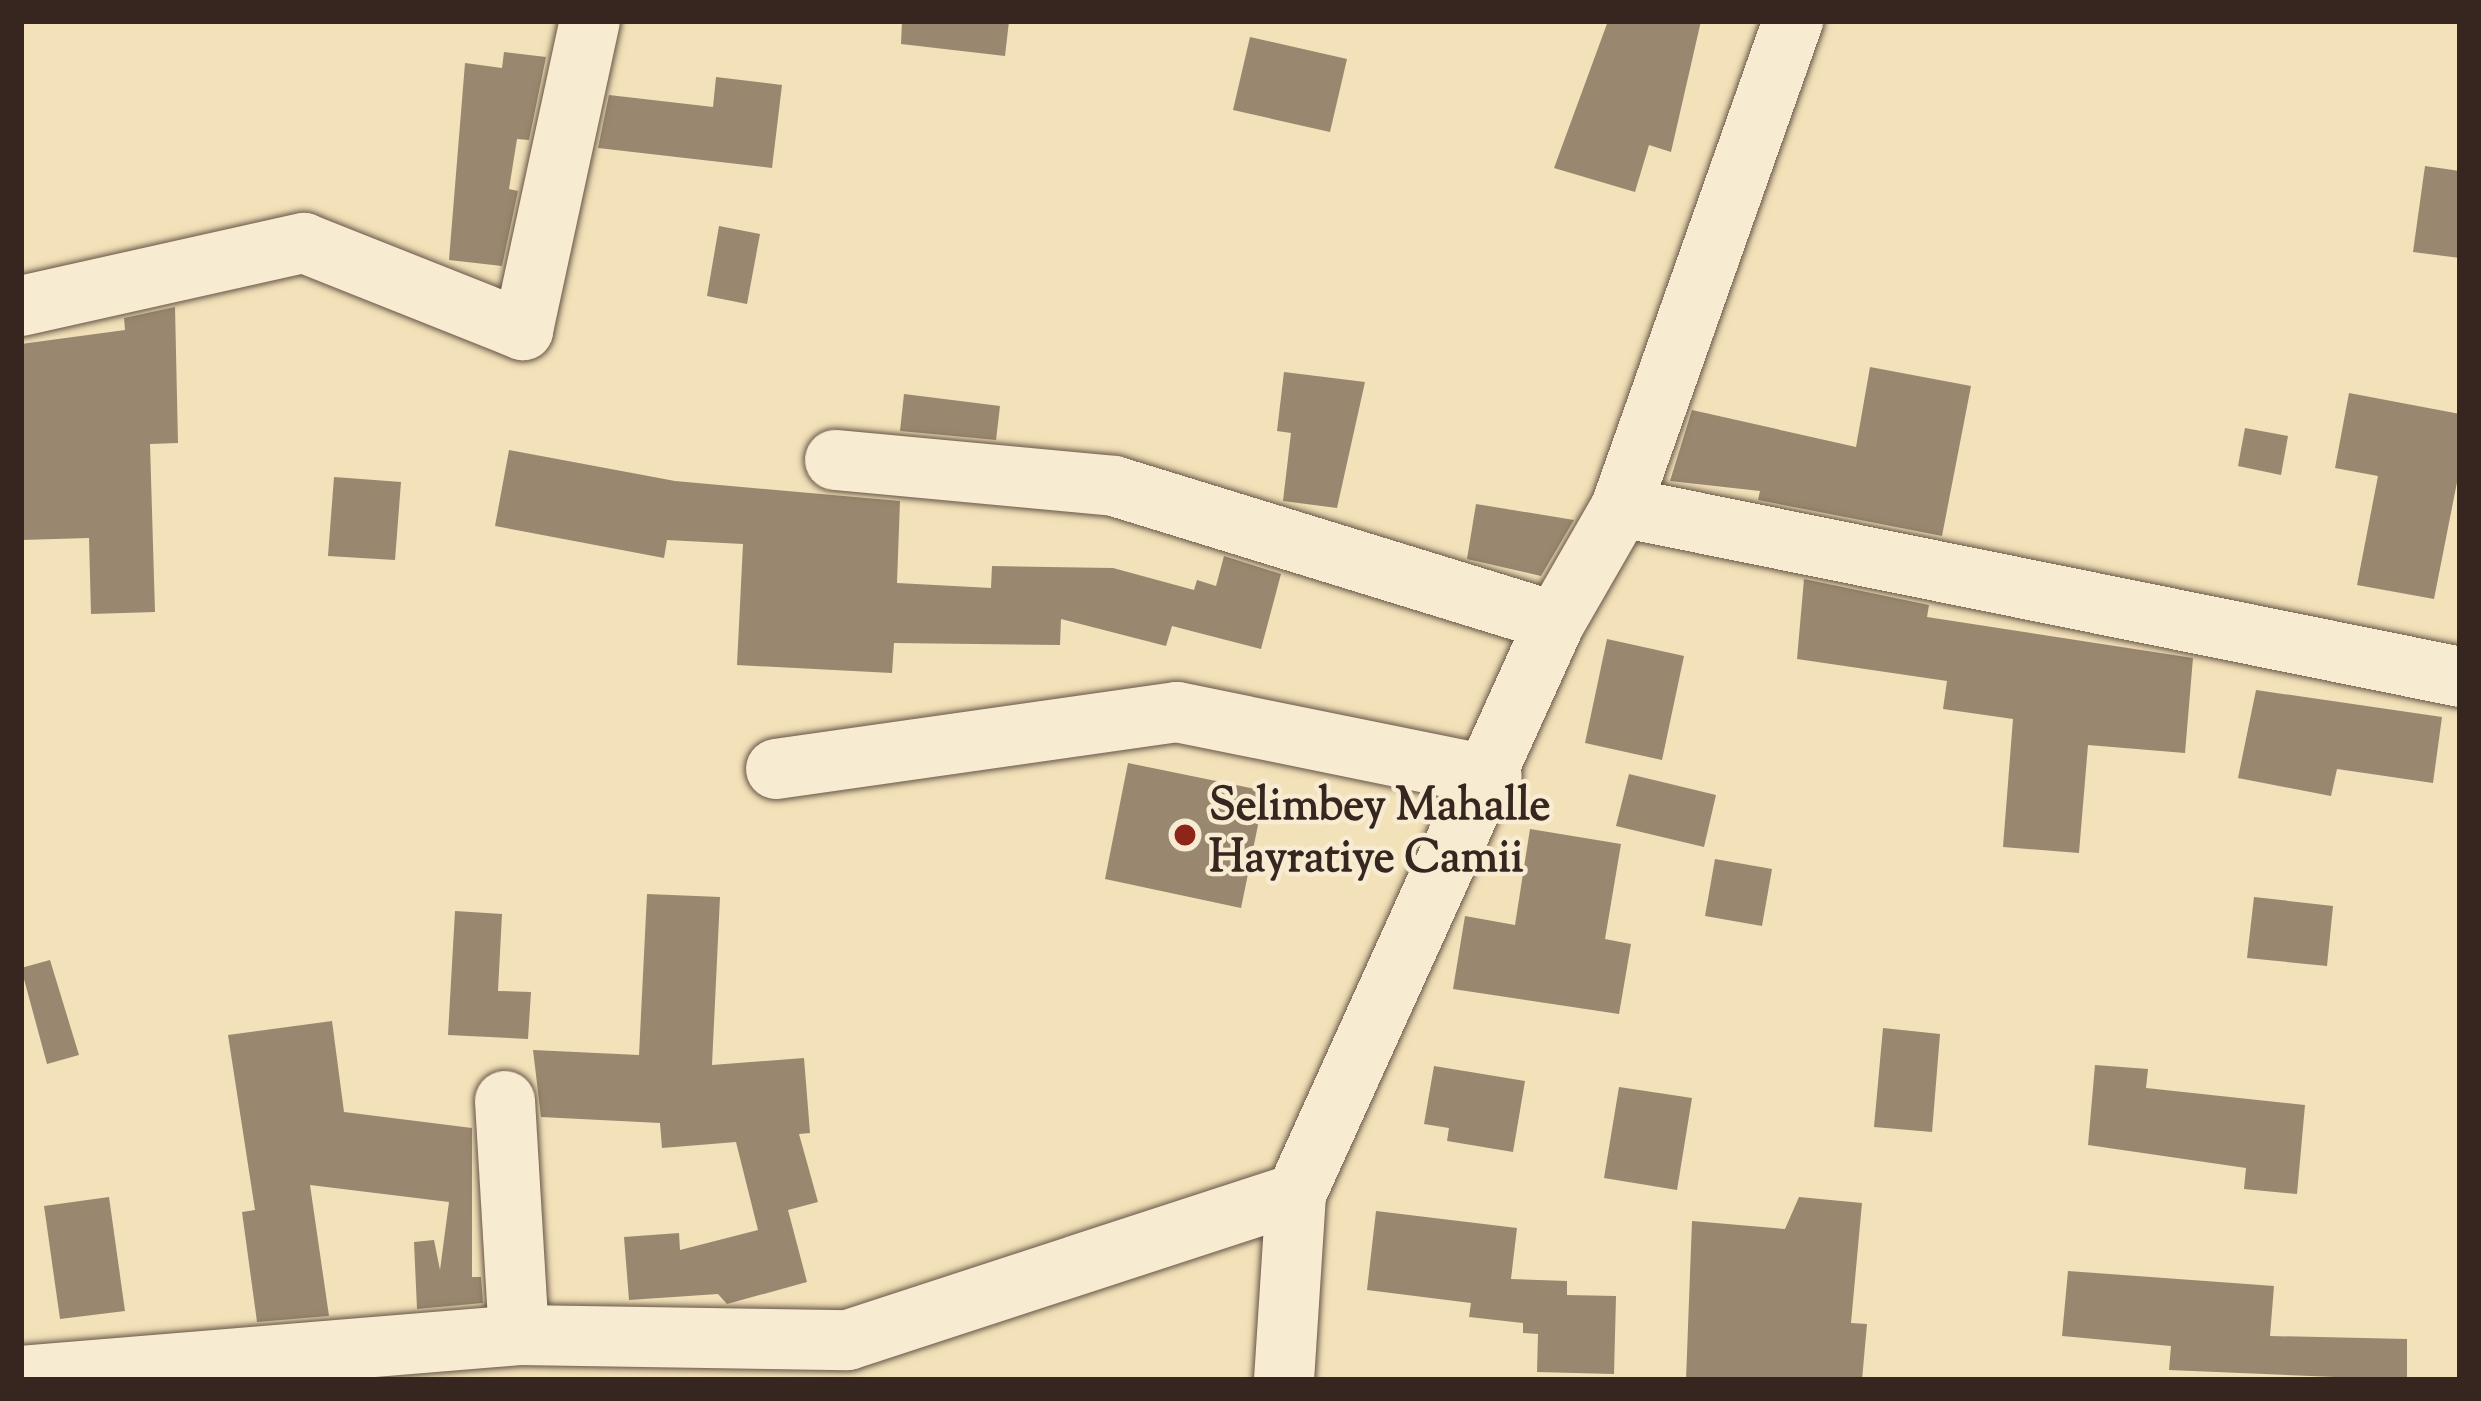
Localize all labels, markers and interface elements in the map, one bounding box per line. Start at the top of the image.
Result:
place label: Selimbey Mahalle Hayratiye Camii [1209,782,1550,888]
marker: Selimbey Mahalle Hayratiye Camii [1172,822,1198,848]

